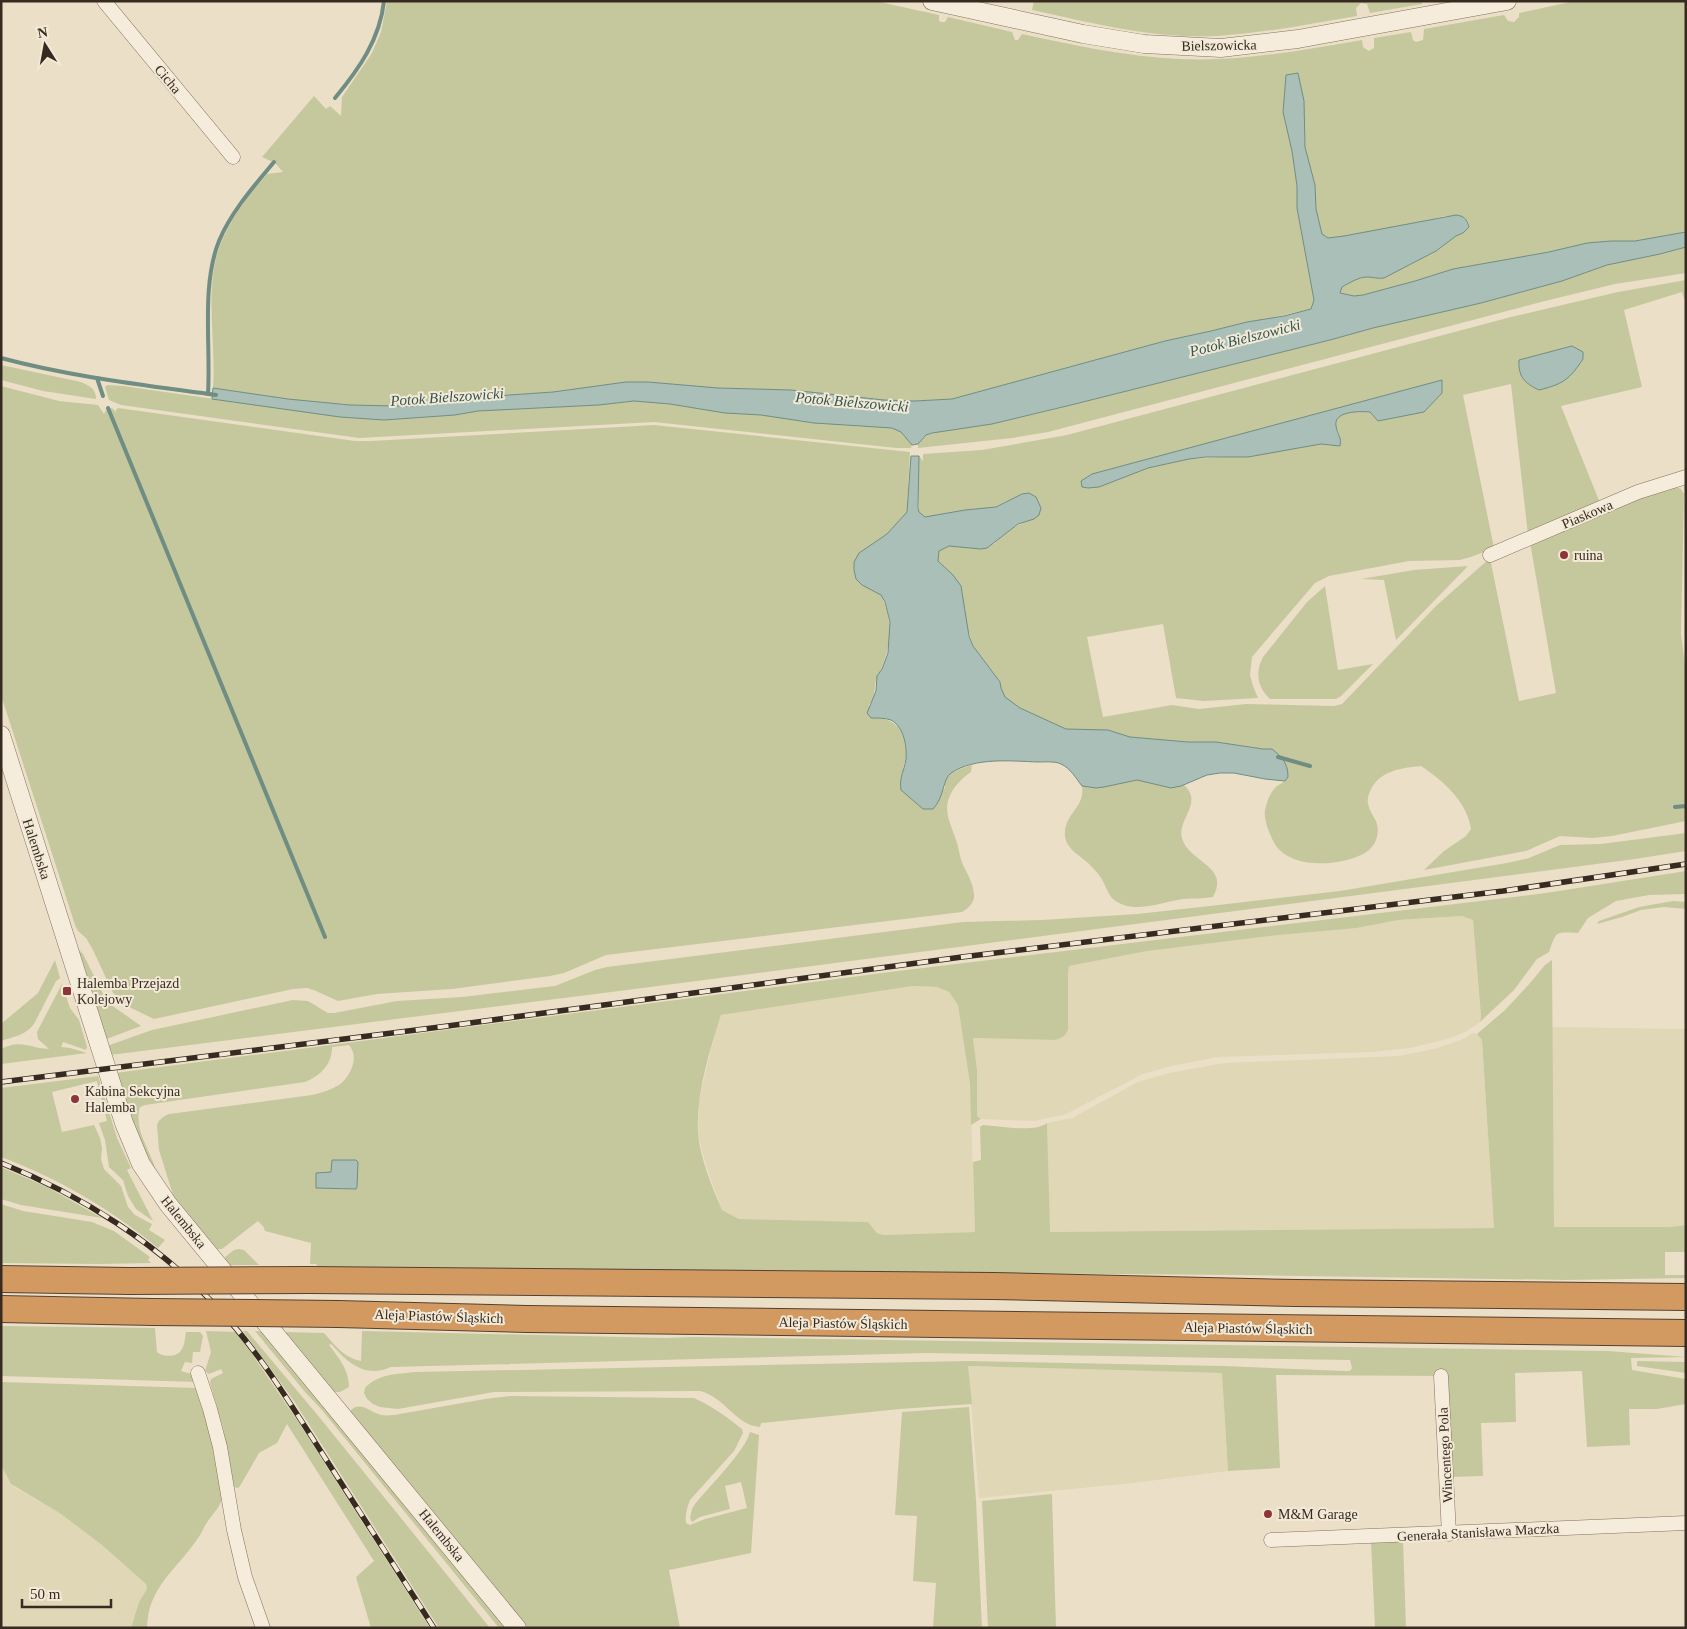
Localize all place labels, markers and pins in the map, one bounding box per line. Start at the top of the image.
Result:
place label: ruina [1574,548,1604,563]
marker: ruina [1558,549,1570,561]
place label: Halemba Przejazd Kolejowy [77,976,179,1007]
marker: Halemba Przejazd Kolejowy [61,985,73,997]
place label: Kabina Sekcyjna Halemba [85,1084,181,1115]
marker: Kabina Sekcyjna Halemba [69,1093,81,1105]
place label: M&M Garage [1278,1507,1358,1522]
marker: M&M Garage [1262,1508,1274,1520]

